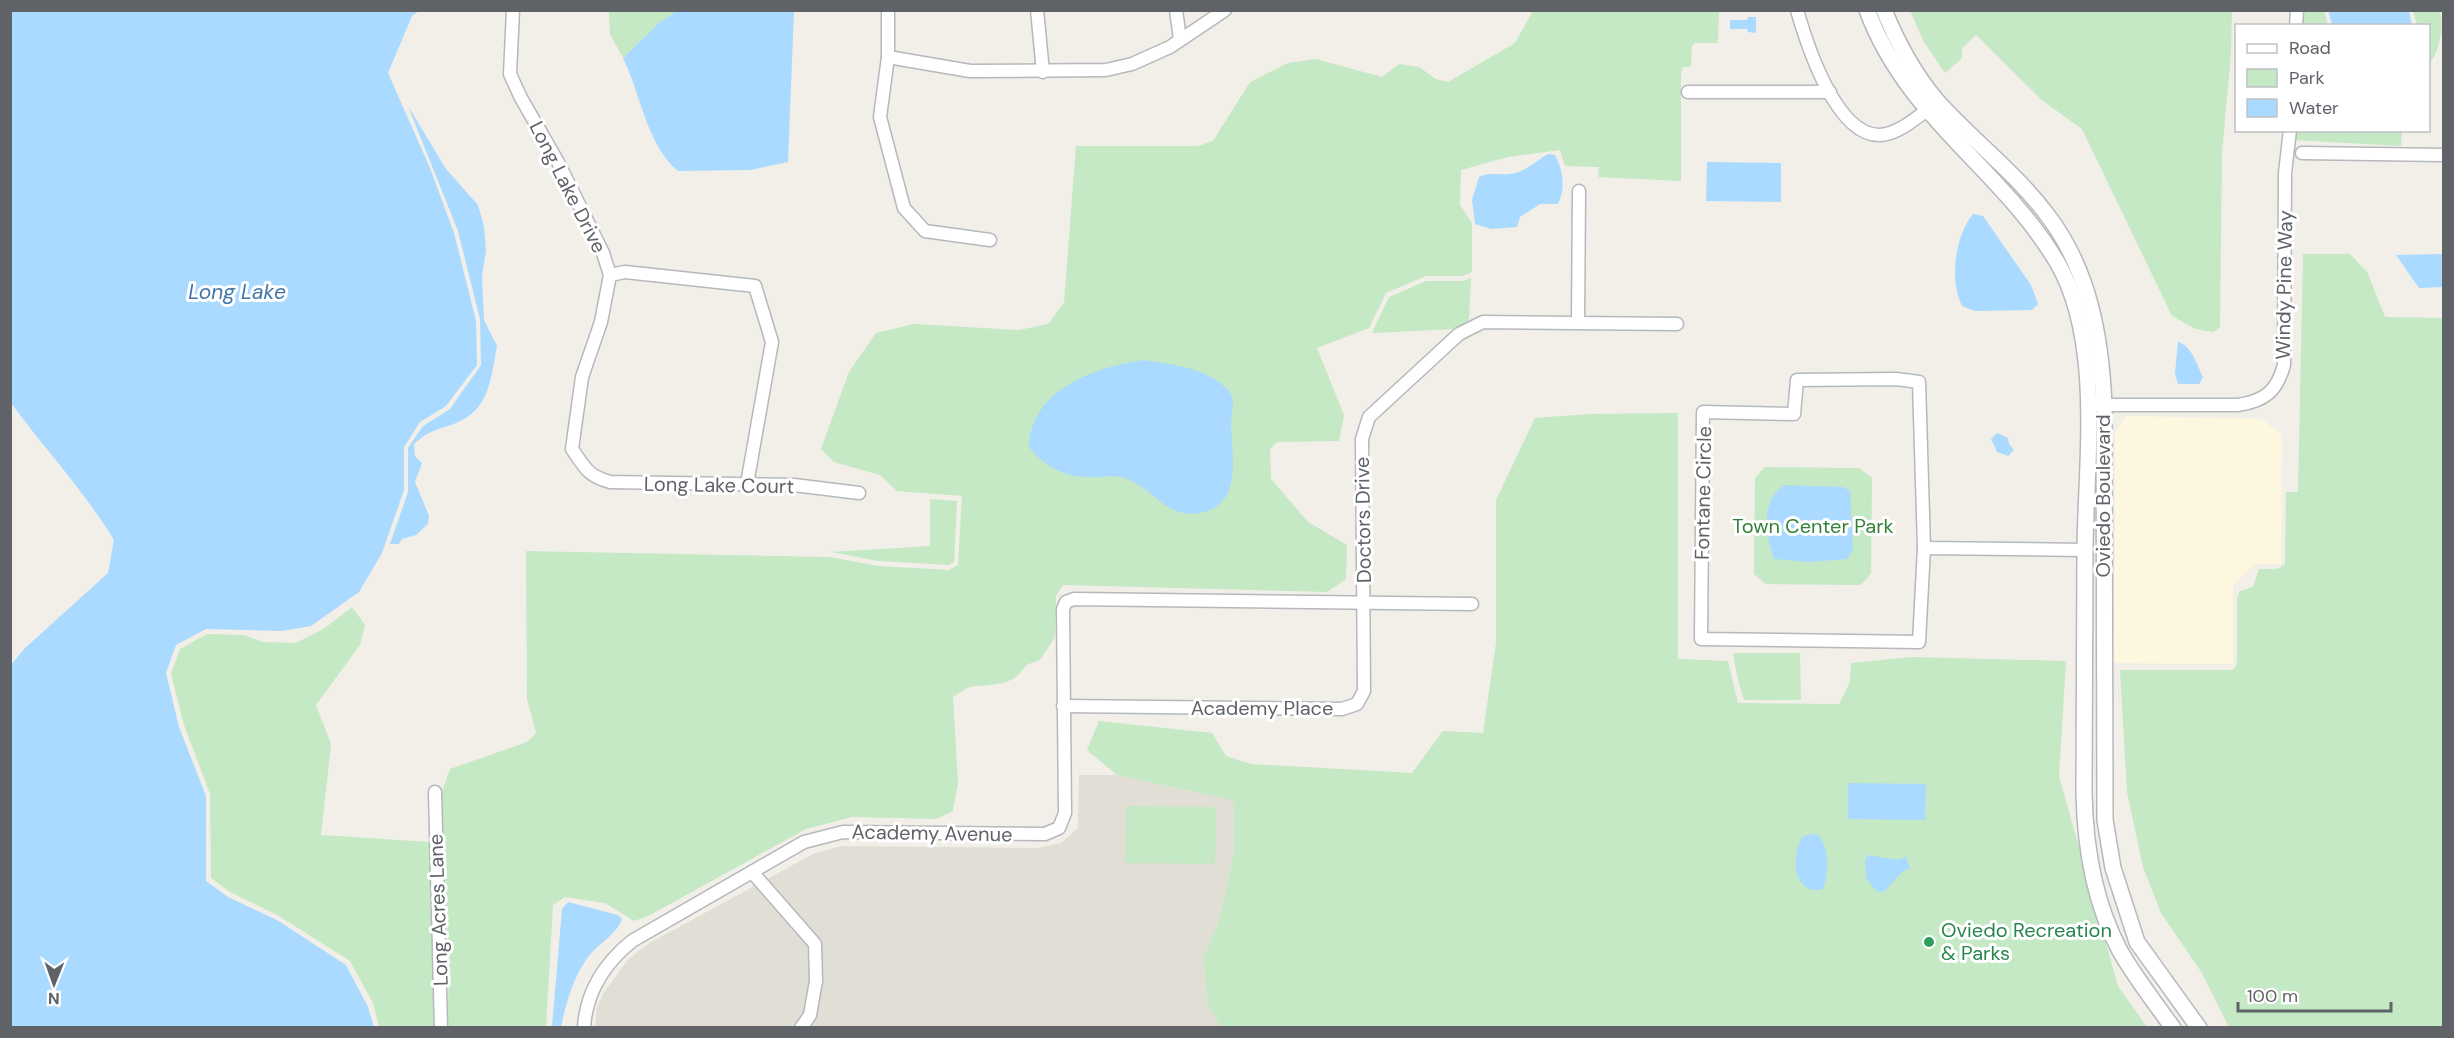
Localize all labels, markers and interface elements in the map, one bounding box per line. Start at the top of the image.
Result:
legend [2235,24,2430,132]
text: Road [2289,36,2331,60]
text: Park [2289,66,2325,90]
text: Water [2289,96,2339,120]
street label: Long Lake Drive [524,117,612,257]
street label: Windy Pine Way [2270,210,2298,360]
water label: Long Lake [188,278,286,306]
street label: Oviedo Boulevard [2090,414,2116,578]
street label: Fontane Circle [1689,426,1717,560]
street label: Doctors Drive [1349,457,1377,583]
street label: Long Lake Court [644,471,795,499]
park label: Town Center Park [1732,513,1894,539]
street label: Academy Place [1191,695,1333,721]
street label: Academy Avenue [851,819,1013,847]
street label: Long Acres Lane [422,834,454,986]
place label: Oviedo Recreation & Parks [1941,917,2112,966]
marker: Oviedo Recreation & Parks [1922,935,1936,949]
north arrow [24,954,84,1014]
scale bar [2238,975,2391,1013]
text: 100 m [2247,984,2298,1008]
text: N [48,988,60,1009]

